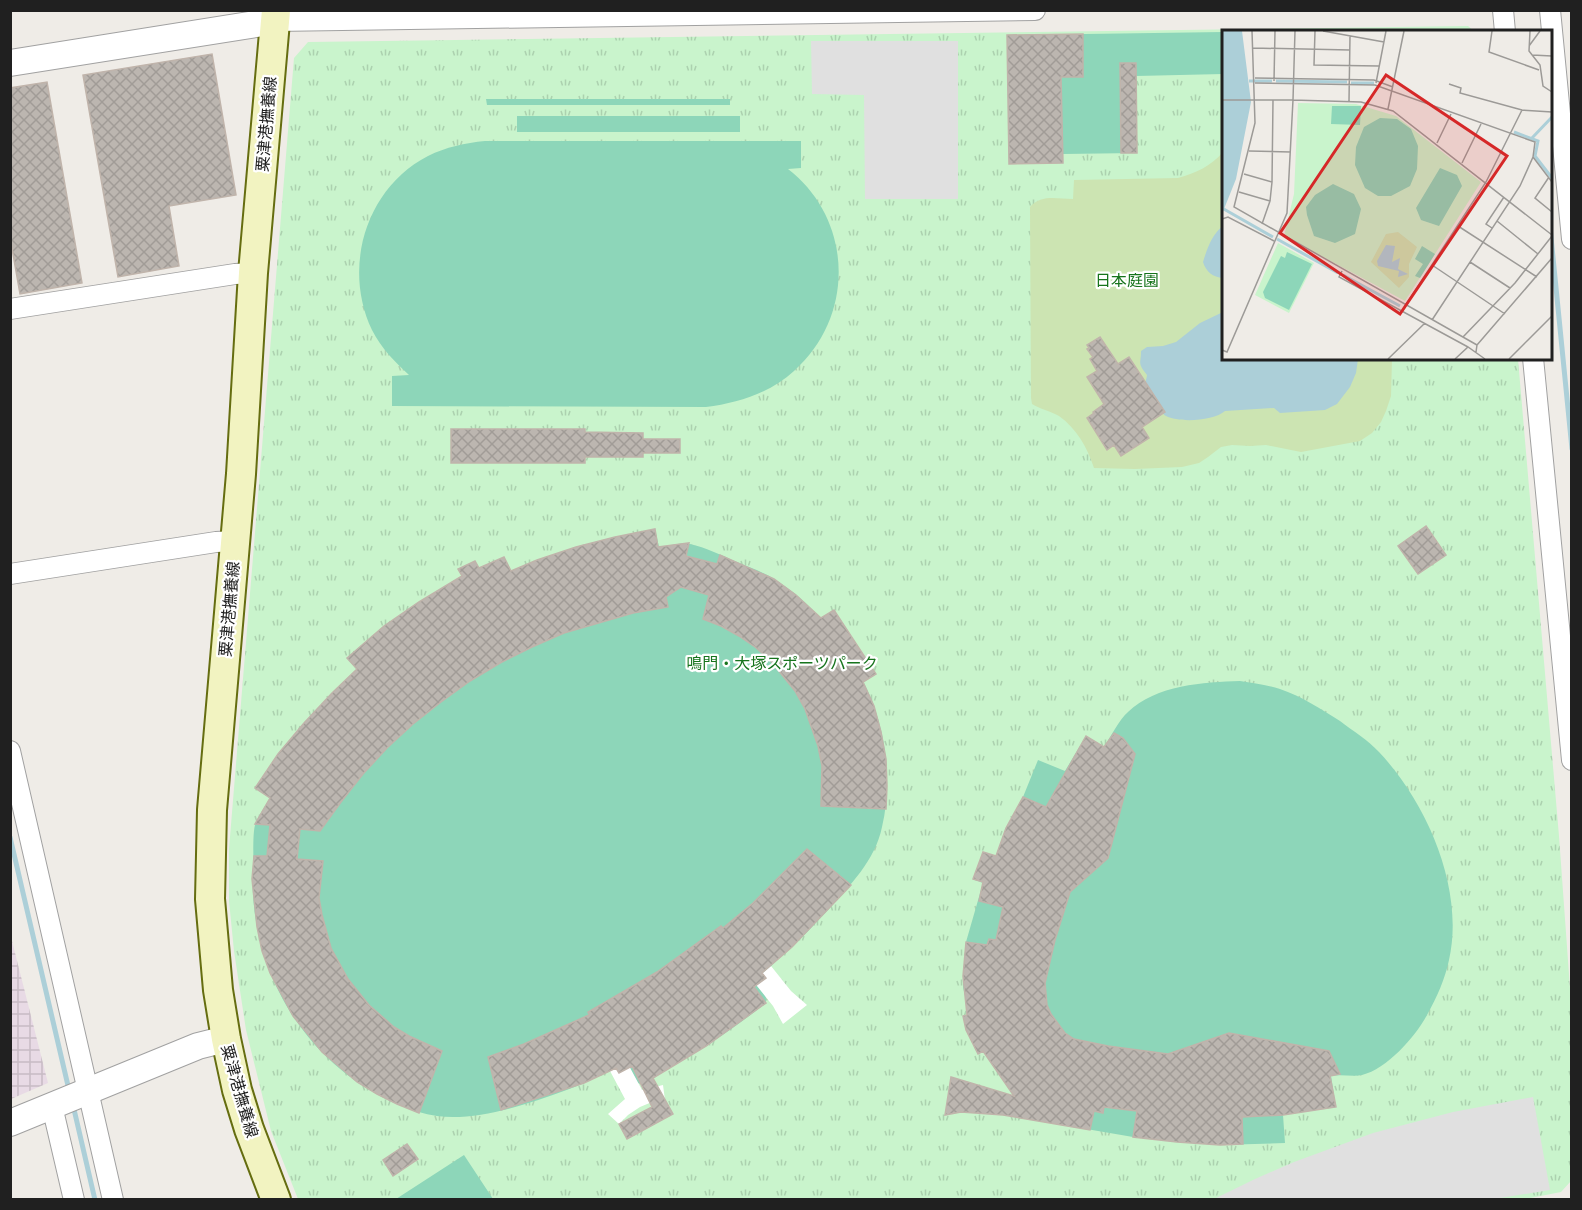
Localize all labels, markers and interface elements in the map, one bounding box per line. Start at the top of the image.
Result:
inset map [1222,30,1552,360]
street label: 粟津港撫養線 [250,75,282,173]
park label: 日本庭園 [1095,268,1159,292]
street label: 粟津港撫養線 [213,560,245,658]
park label: 鳴門・大塚スポーツパーク [686,651,878,675]
street label: 粟津港撫養線 [215,1042,265,1140]

